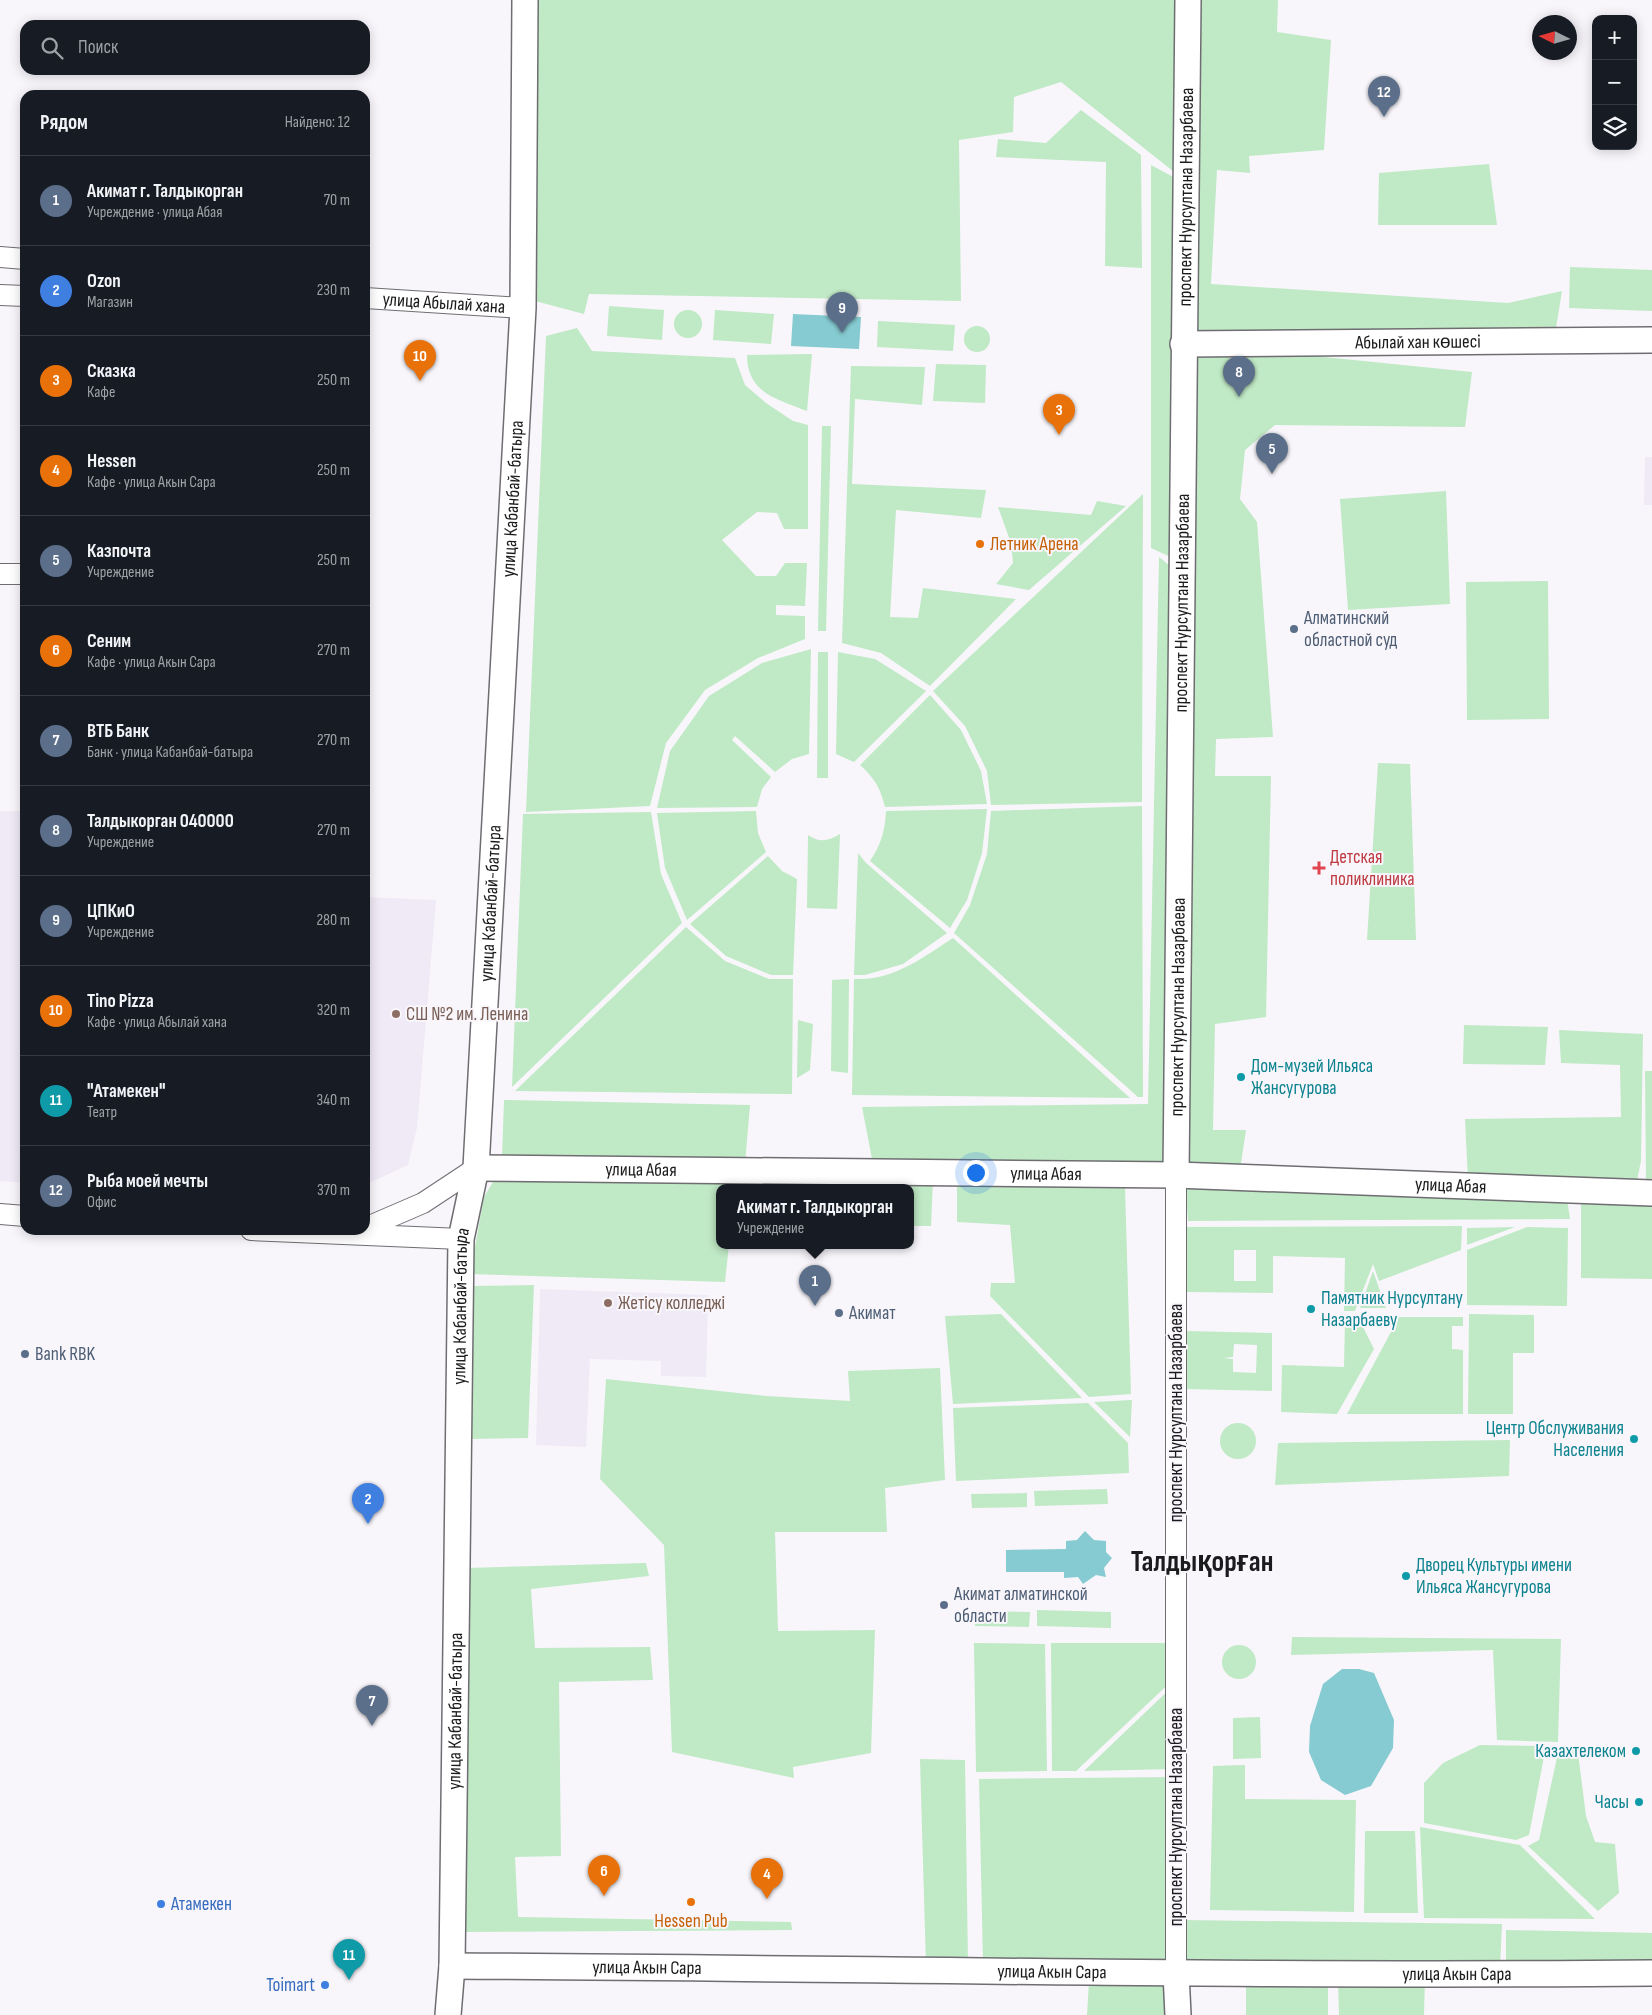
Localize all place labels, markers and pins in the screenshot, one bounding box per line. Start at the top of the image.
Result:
pin: 12 [1368,76,1400,117]
pin: 9 [826,292,858,333]
pin: 10 [404,340,436,381]
pin: 8 [1223,356,1255,397]
pin: 3 [1043,394,1075,435]
pin: 5 [1256,433,1288,474]
place label: Летник Арена [990,533,1079,556]
marker: Летник Арена [974,538,986,550]
place label: Алматинский областной суд [1303,607,1397,652]
marker: Алматинский областной суд [1288,623,1300,635]
place label: Детская поликлиника [1330,846,1414,891]
marker: Детская поликлиника [1312,861,1326,875]
place label: СШ №2 им. Ленина [406,1003,528,1026]
marker: СШ №2 им. Ленина [390,1008,402,1020]
place label: Дом-музей Ильяса Жансугурова [1251,1055,1373,1100]
marker: Дом-музей Ильяса Жансугурова [1235,1071,1247,1083]
pin: 1 [799,1265,831,1306]
place label: Памятник Нурсултану Назарбаеву [1321,1287,1464,1332]
place label: Жетісу колледжі [618,1292,725,1315]
marker: Жетісу колледжі [602,1297,614,1309]
place label: Акимат [848,1302,896,1325]
marker: Памятник Нурсултану Назарбаеву [1305,1303,1317,1315]
marker: Акимат [833,1307,845,1319]
place label: Bank RBK [35,1343,95,1366]
marker: Bank RBK [19,1348,31,1360]
place label: Центр Обслуживания Населения [1486,1417,1624,1462]
marker: Центр Обслуживания Населения [1628,1433,1640,1445]
pin: 2 [352,1483,384,1524]
place label: Дворец Культуры имени Ильяса Жансугурова [1416,1554,1572,1599]
marker: Дворец Культуры имени Ильяса Жансугурова [1400,1570,1412,1582]
place label: Акимат алматинской области [953,1583,1088,1628]
marker: Акимат алматинской области [938,1599,950,1611]
pin: 7 [356,1685,388,1726]
place label: Казахтелеком [1535,1740,1626,1763]
marker: Казахтелеком [1630,1745,1642,1757]
place label: Часы [1594,1791,1629,1814]
marker: Часы [1633,1796,1645,1808]
pin: 6 [588,1855,620,1896]
pin: 4 [751,1858,783,1899]
place label: Атамекен [170,1893,232,1916]
marker: Hessen Pub [685,1896,697,1908]
marker: Атамекен [155,1898,167,1910]
place label: Hessen Pub [654,1910,728,1933]
pin: 11 [333,1939,365,1980]
place label: Toimart [266,1974,315,1997]
marker: Toimart [319,1979,331,1991]

